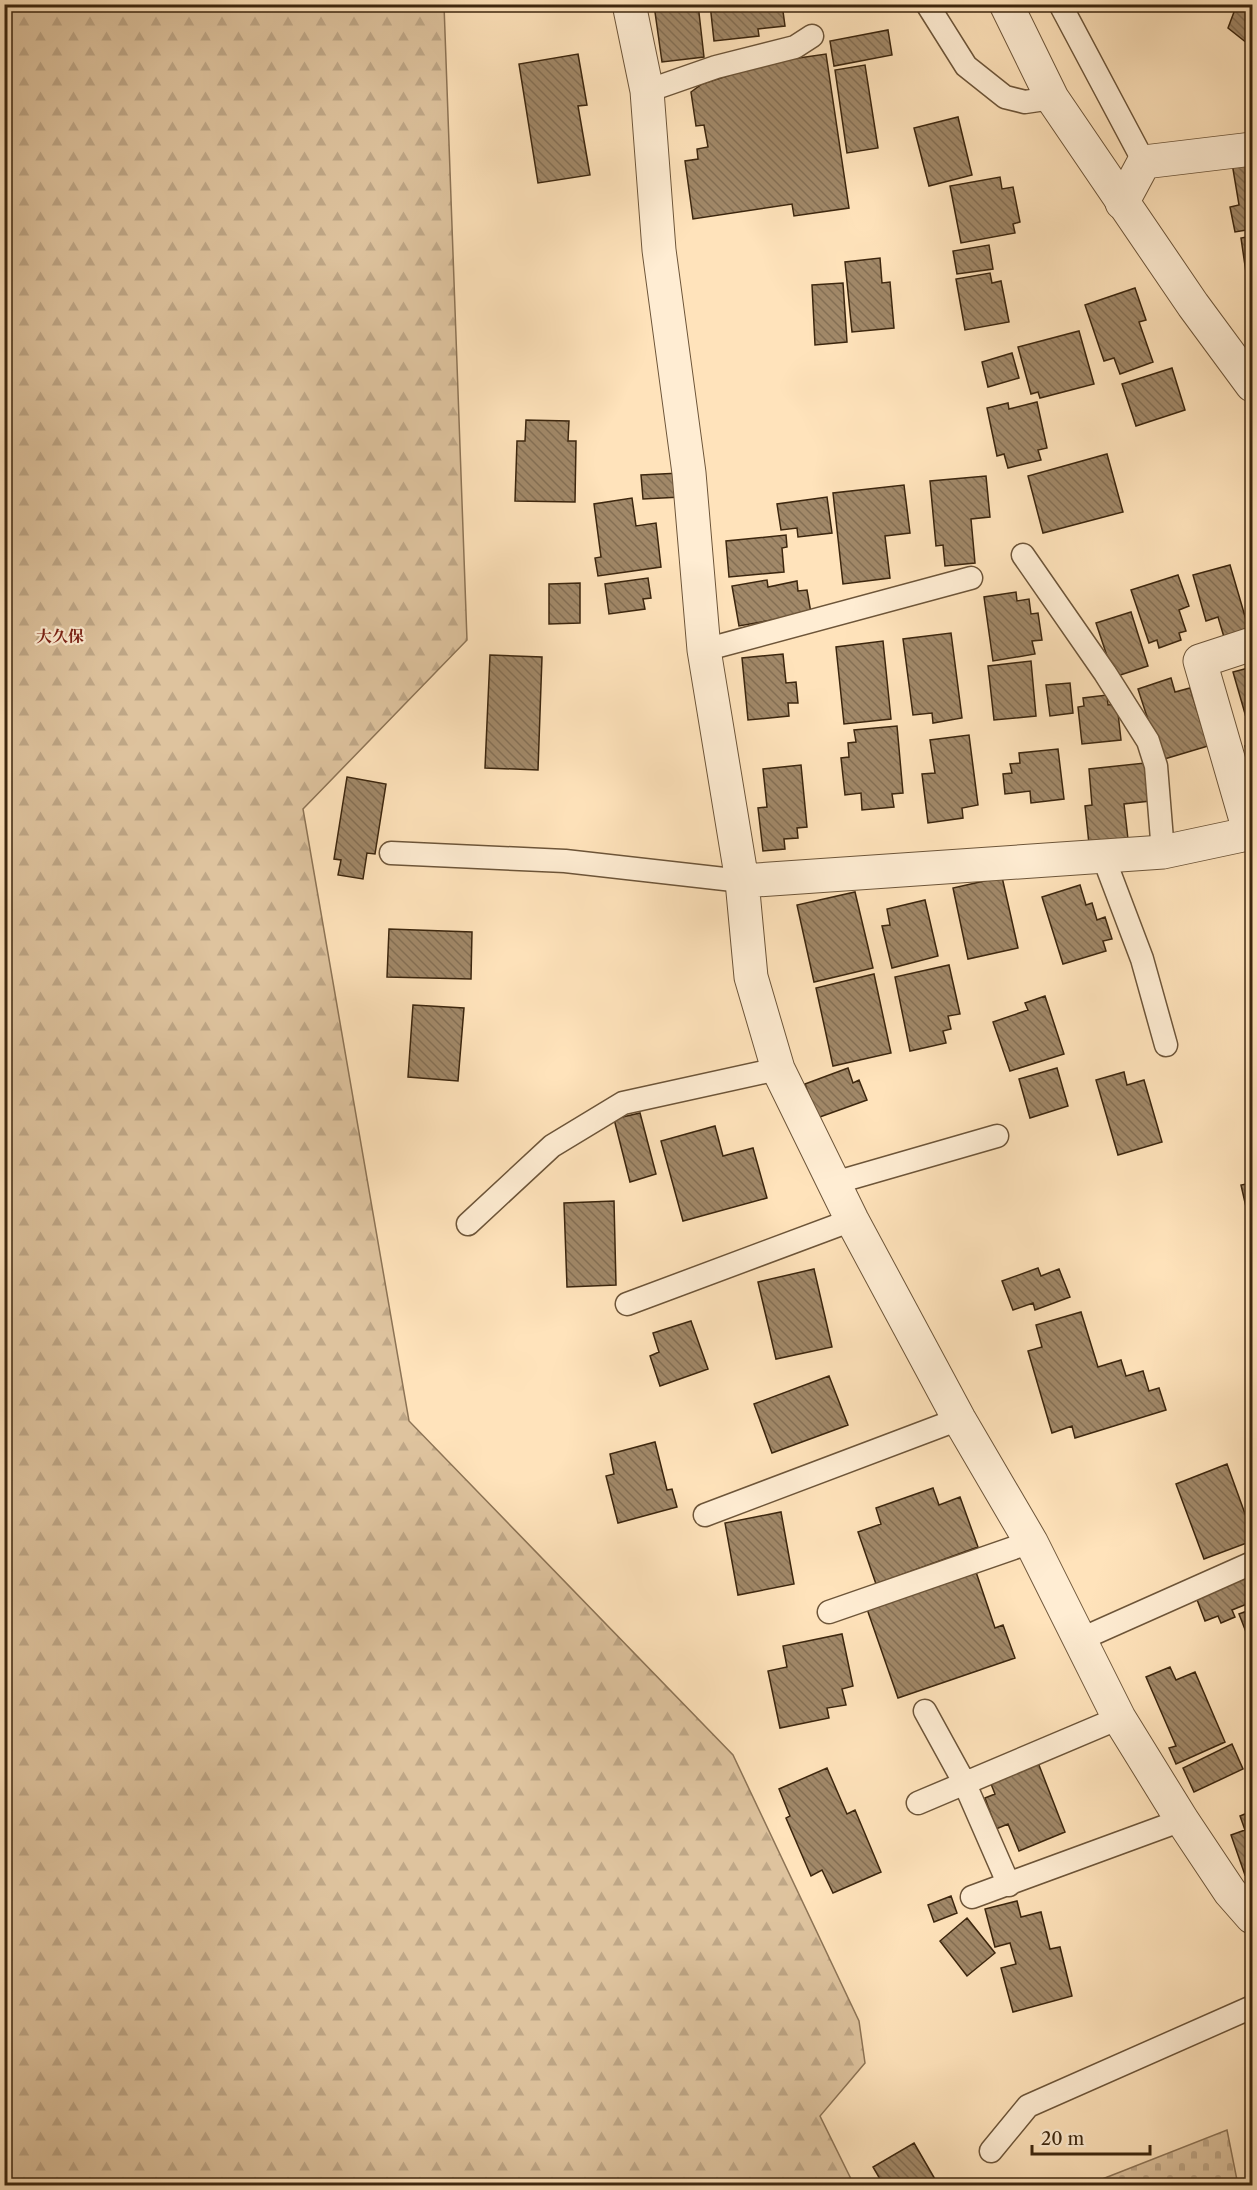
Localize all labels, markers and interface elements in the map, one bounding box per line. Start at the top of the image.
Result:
district label: 大久保 [36,626,84,646]
scale bar [1032,2118,1150,2156]
text: 20 m [1041,2128,1085,2150]

